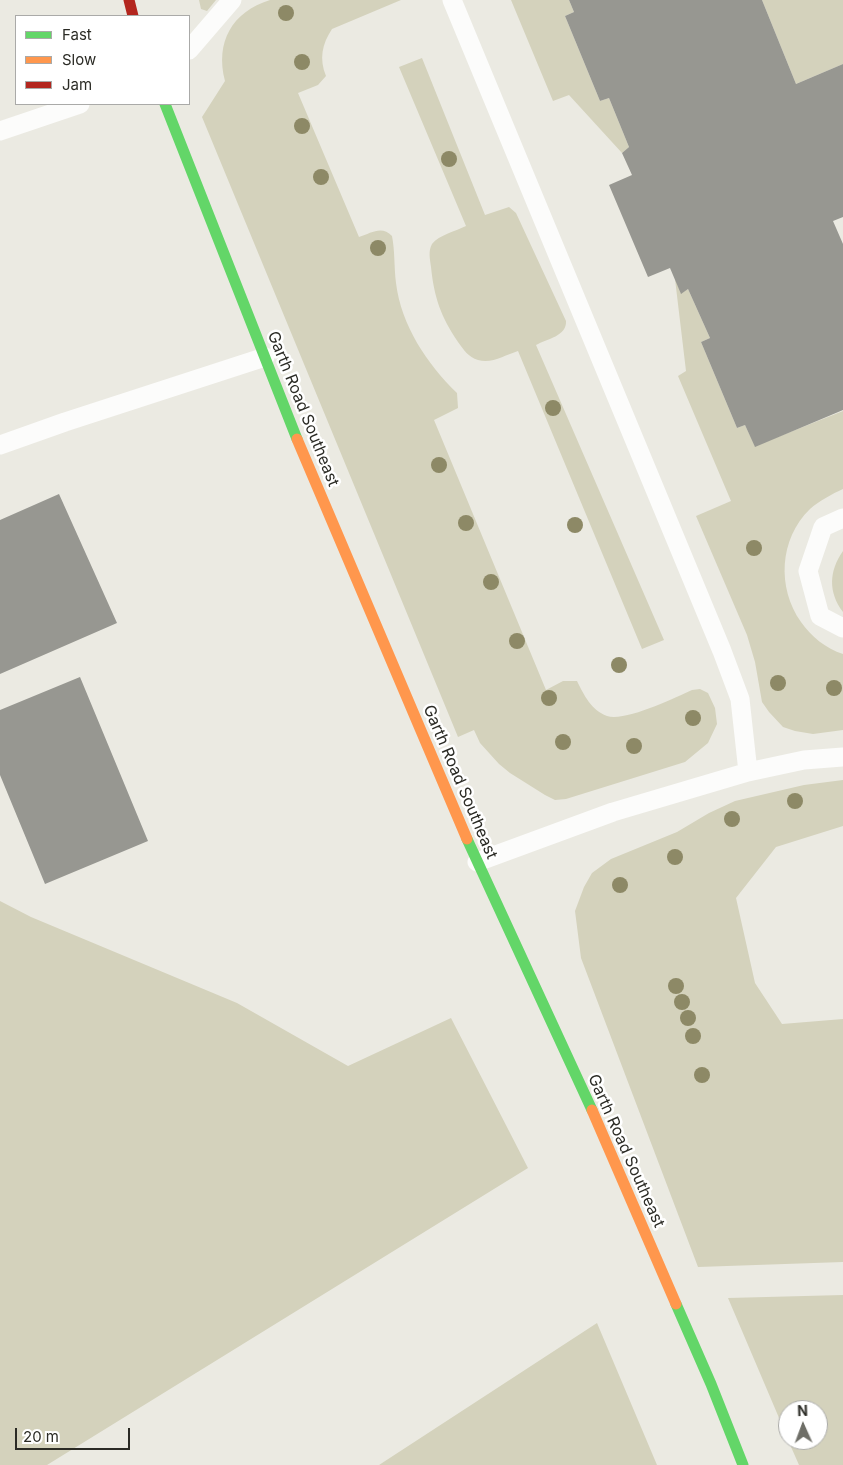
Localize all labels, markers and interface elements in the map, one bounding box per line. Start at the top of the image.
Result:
legend [15,15,190,105]
text: Fast [62,25,92,44]
text: Slow [62,50,96,69]
text: Jam [62,75,92,94]
street label: Garth Road Southeast [263,329,343,489]
street label: Garth Road Southeast [419,702,501,862]
street label: Garth Road Southeast [584,1071,668,1231]
north arrow [778,1400,828,1450]
text: N [797,1402,808,1419]
scale bar [18,1418,132,1450]
text: 20 m [23,1427,59,1446]

